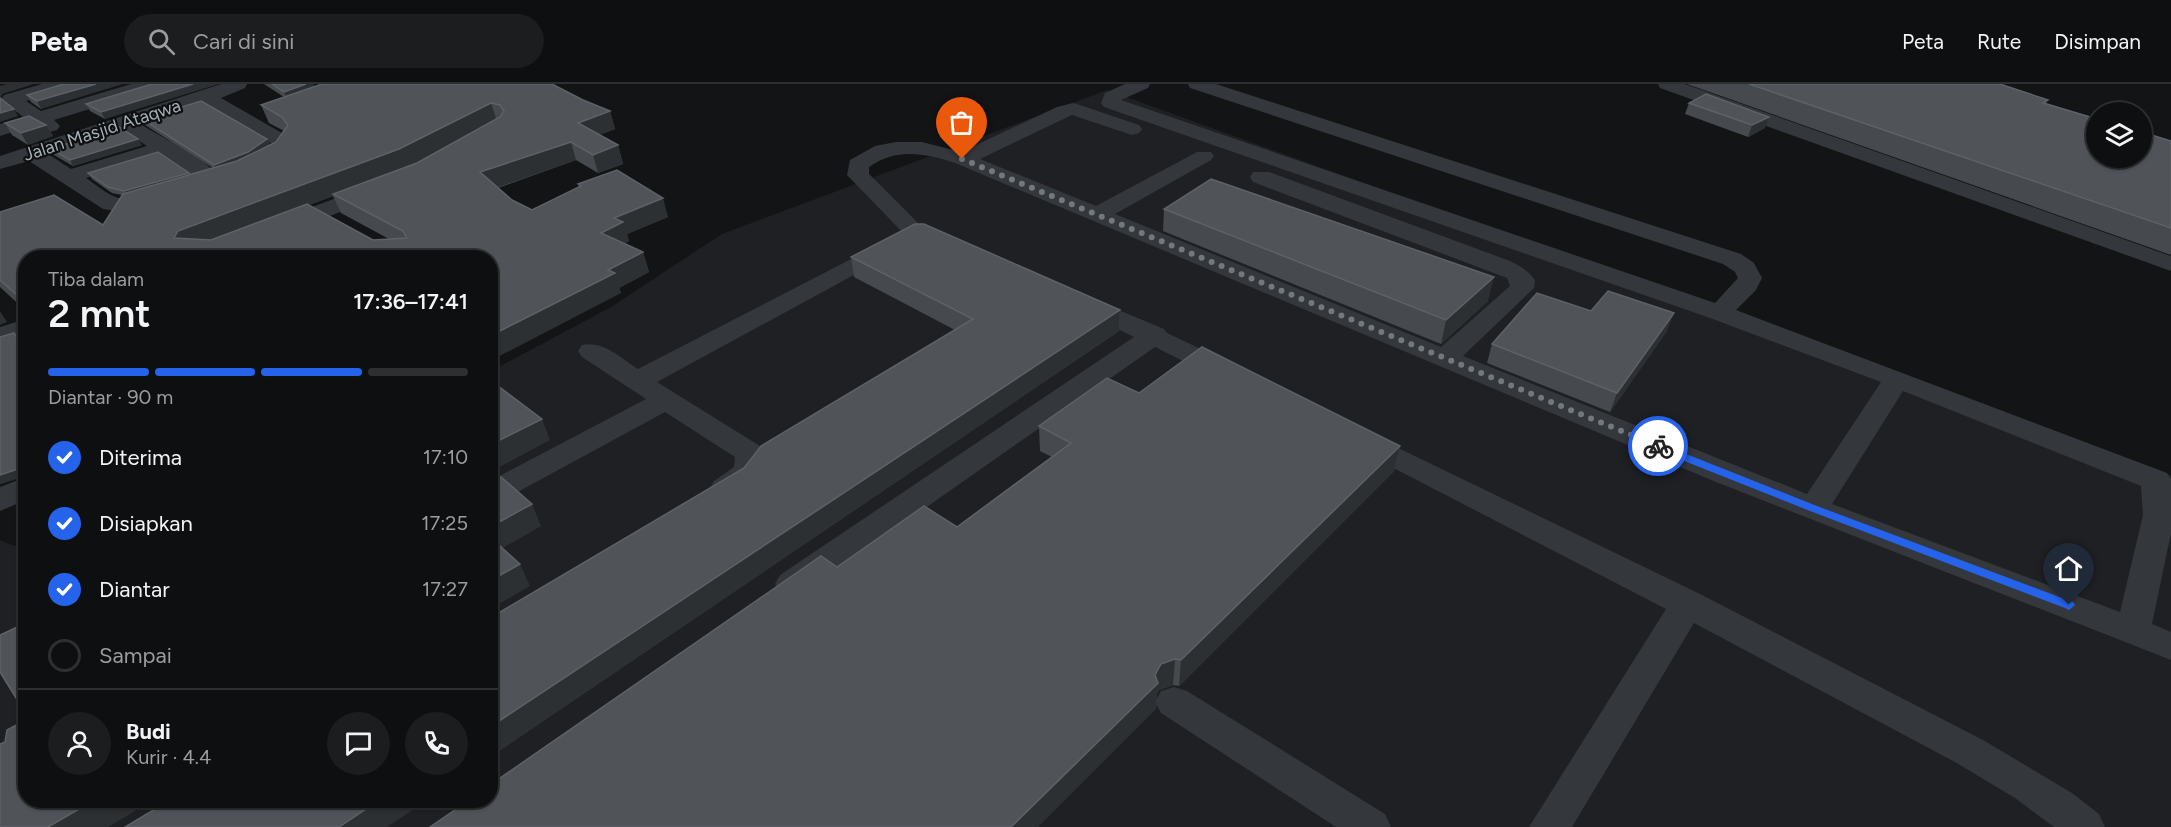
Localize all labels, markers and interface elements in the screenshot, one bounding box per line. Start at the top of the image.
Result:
search box [124,14,544,68]
text: Peta [30,24,88,58]
icon: search [145,25,178,58]
text: Cari di sini [193,28,294,55]
text: Peta [1902,29,1944,54]
text: Rute [1977,29,2021,54]
text: Disimpan [2054,29,2141,54]
street label: Jalan Masjid Ataqwa [20,94,184,166]
pin [936,97,987,159]
map controls [2086,102,2152,168]
button: layers [2086,102,2152,168]
icon: bag [945,106,978,139]
text: Tiba dalam [48,267,144,291]
text: 17:36–17:41 [353,288,468,315]
text: 2 mnt [48,290,151,337]
text: Diantar · 90 m [48,385,173,409]
courier [1628,416,1688,476]
icon: bike [1642,430,1675,463]
icon: check [48,441,81,474]
text: Diterima [99,444,182,471]
text: 17:10 [423,445,468,469]
icon: check [48,507,81,540]
text: Disiapkan [99,510,193,537]
text: 17:25 [421,511,468,535]
pin [2043,543,2094,605]
icon: home [2052,552,2085,585]
icon: check [48,573,81,606]
text: Diantar [99,576,170,603]
text: 17:27 [422,577,468,601]
text: Sampai [99,642,172,669]
button: person [48,712,111,775]
button: chat [327,712,390,775]
button: phone [405,712,468,775]
text: Budi [126,718,171,745]
text: Kurir · 4.4 [126,745,211,769]

